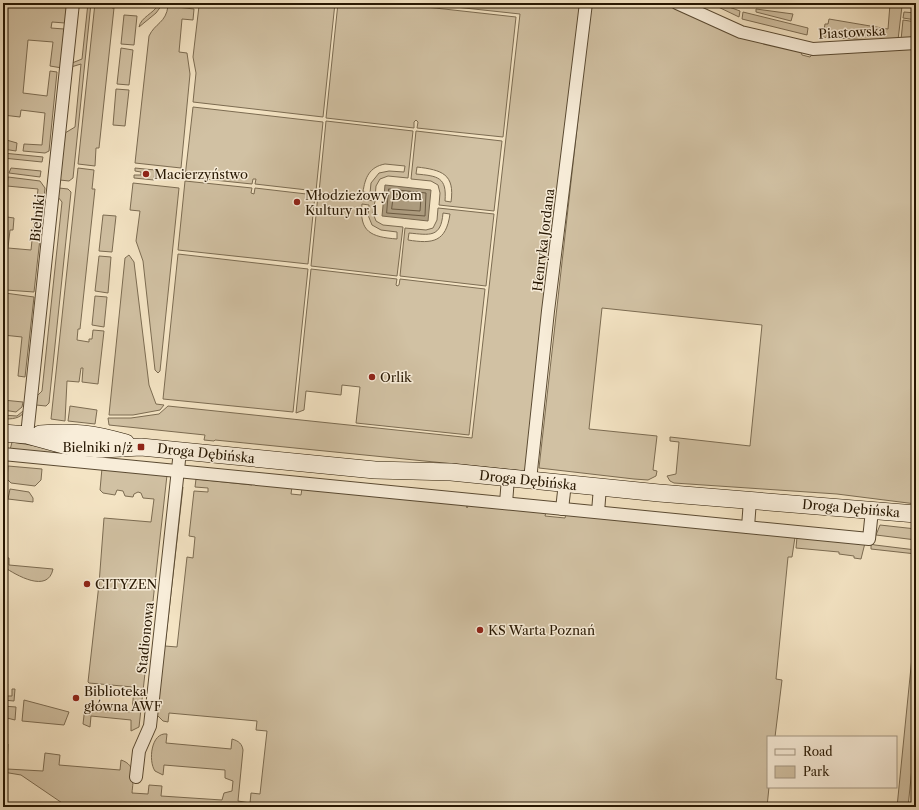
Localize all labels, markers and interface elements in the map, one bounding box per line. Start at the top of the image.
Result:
street label: Piastowska [818,22,886,42]
place label: Macierzyństwo [154,166,248,182]
marker: Macierzyństwo [141,169,151,179]
place label: Młodzieżowy Dom Kultury nr 1 [305,187,422,218]
street label: Henryka Jordana [529,187,557,292]
street label: Bielniki [27,193,47,243]
marker: Młodzieżowy Dom Kultury nr 1 [292,197,302,207]
place label: Orlik [380,369,412,385]
marker: Orlik [367,372,377,382]
place label: Bielniki n/ż [62,439,133,455]
street label: Droga Dębińska [156,440,256,466]
marker: Bielniki n/ż [136,442,146,452]
street label: Droga Dębińska [478,467,578,493]
street label: Droga Dębińska [801,496,901,520]
place label: CITYZEN [95,576,158,592]
marker: CITYZEN [82,579,92,589]
street label: Stadionowa [133,601,157,675]
place label: KS Warta Poznań [488,622,595,638]
marker: KS Warta Poznań [475,625,485,635]
place label: Biblioteka główna AWF [84,683,163,714]
marker: Biblioteka główna AWF [71,693,81,703]
legend [767,736,897,788]
text: Road [803,744,833,759]
text: Park [803,764,830,779]

